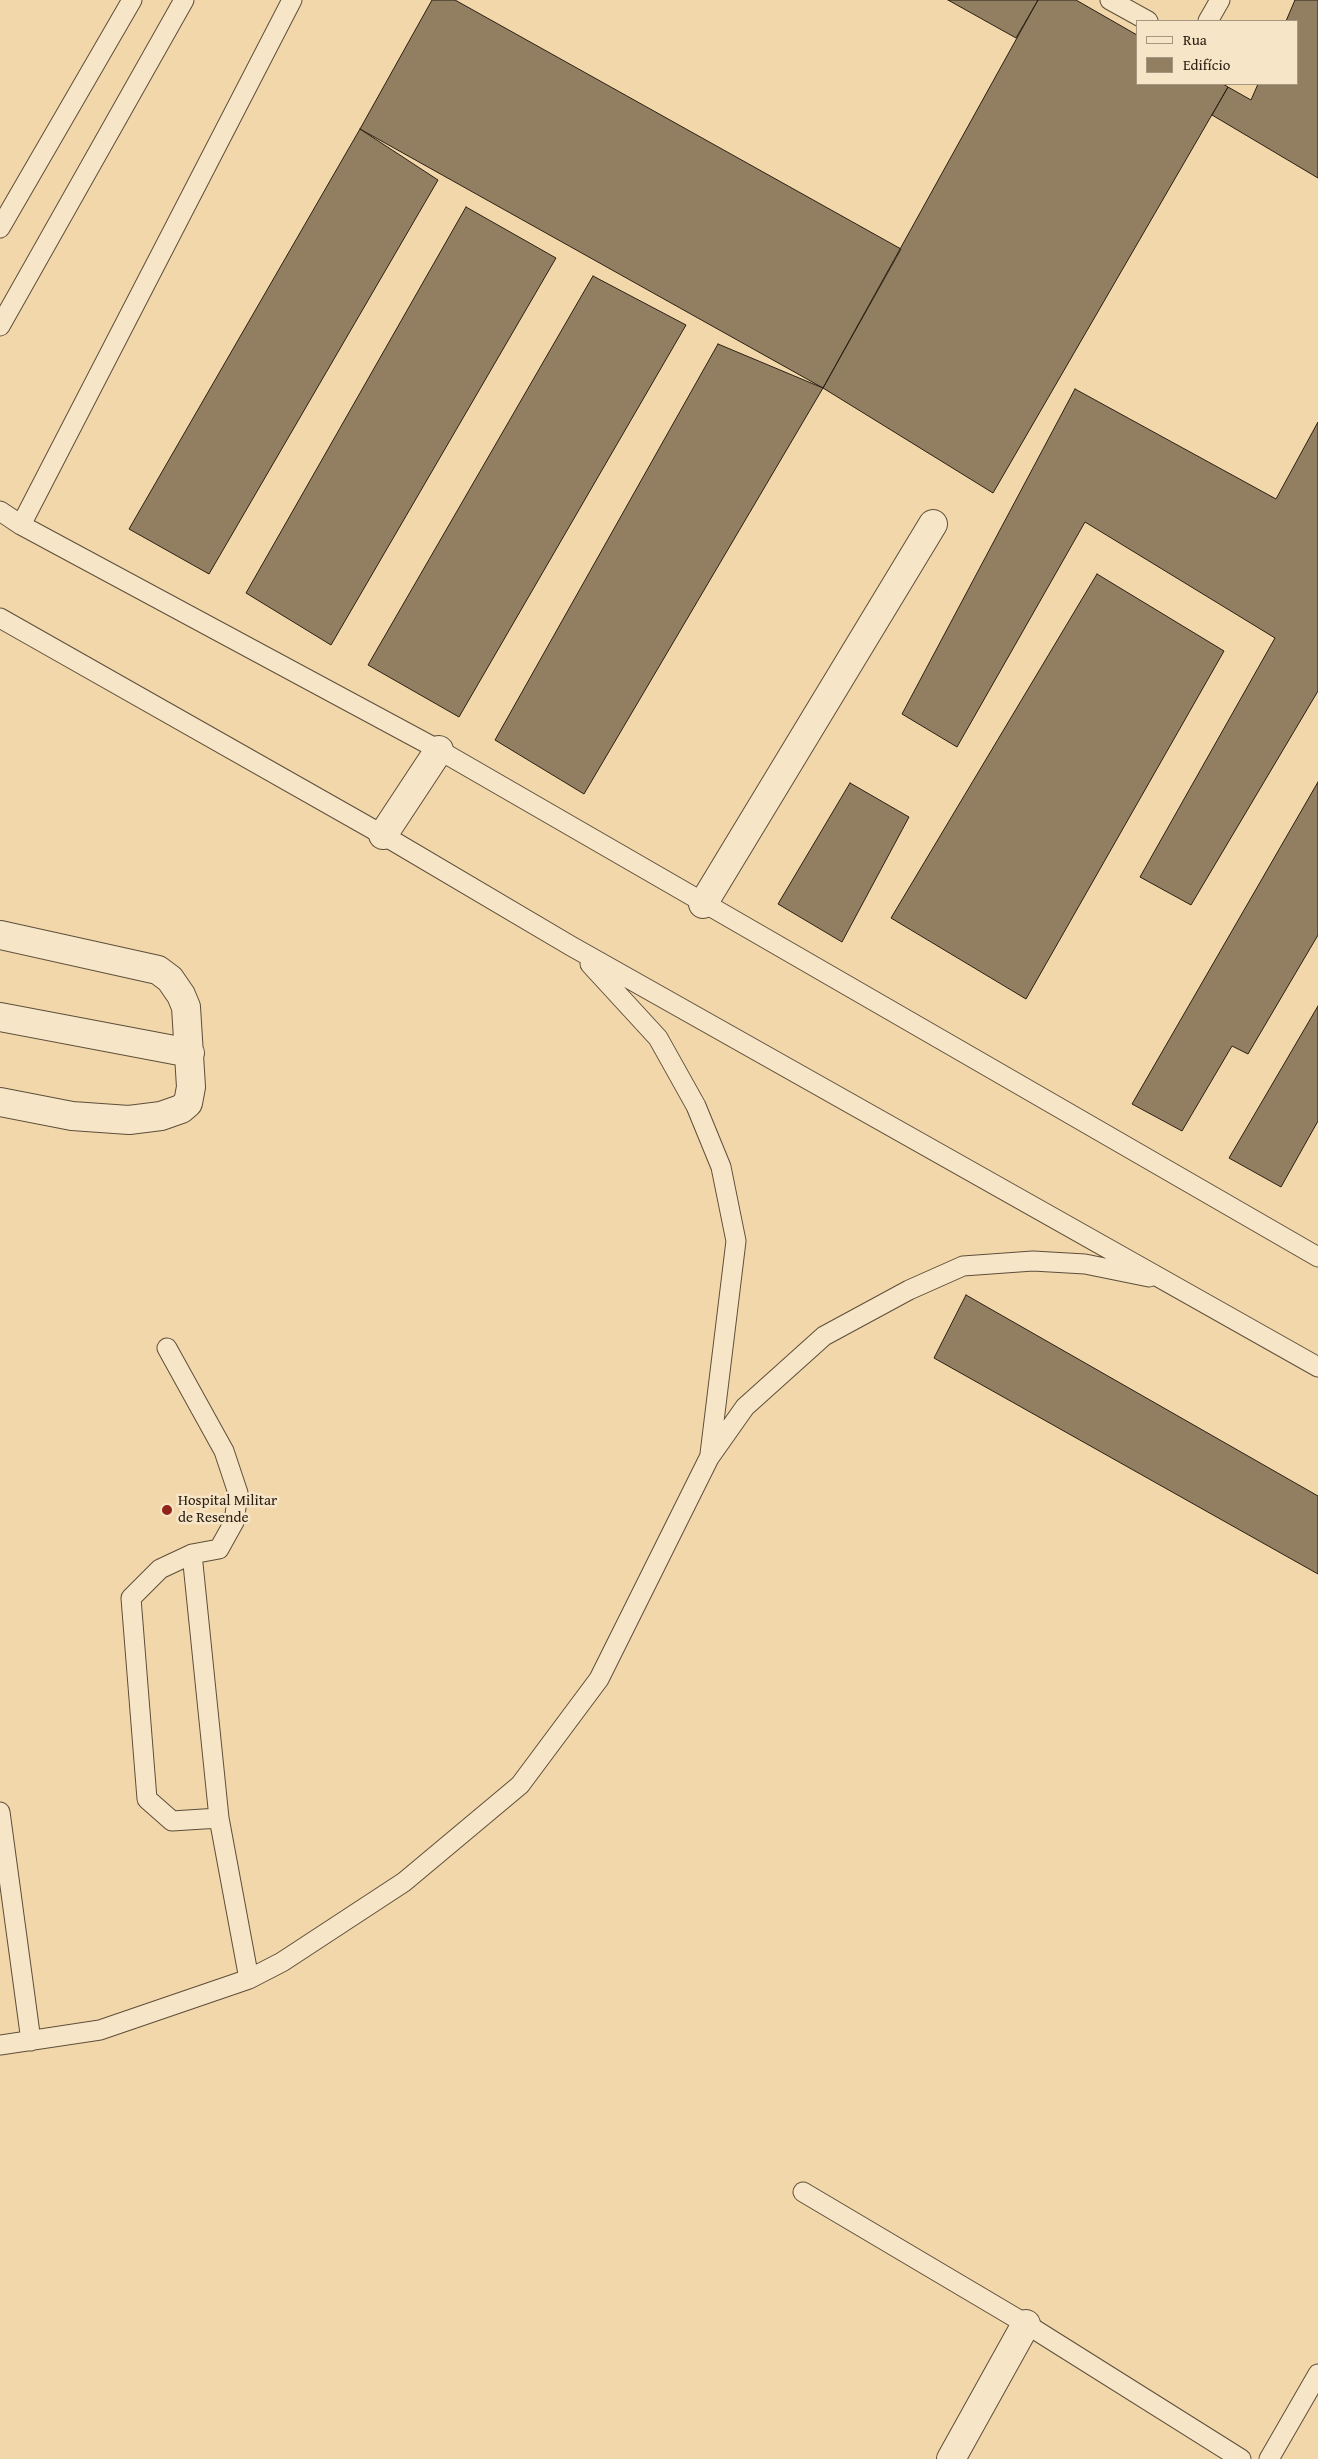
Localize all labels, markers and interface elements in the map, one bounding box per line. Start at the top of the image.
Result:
legend [1136,20,1298,85]
text: Rua [1183,29,1207,50]
text: Edifício [1183,54,1230,75]
place label: Hospital Militar de Resende [178,1492,277,1527]
marker: Hospital Militar de Resende [160,1503,174,1517]

